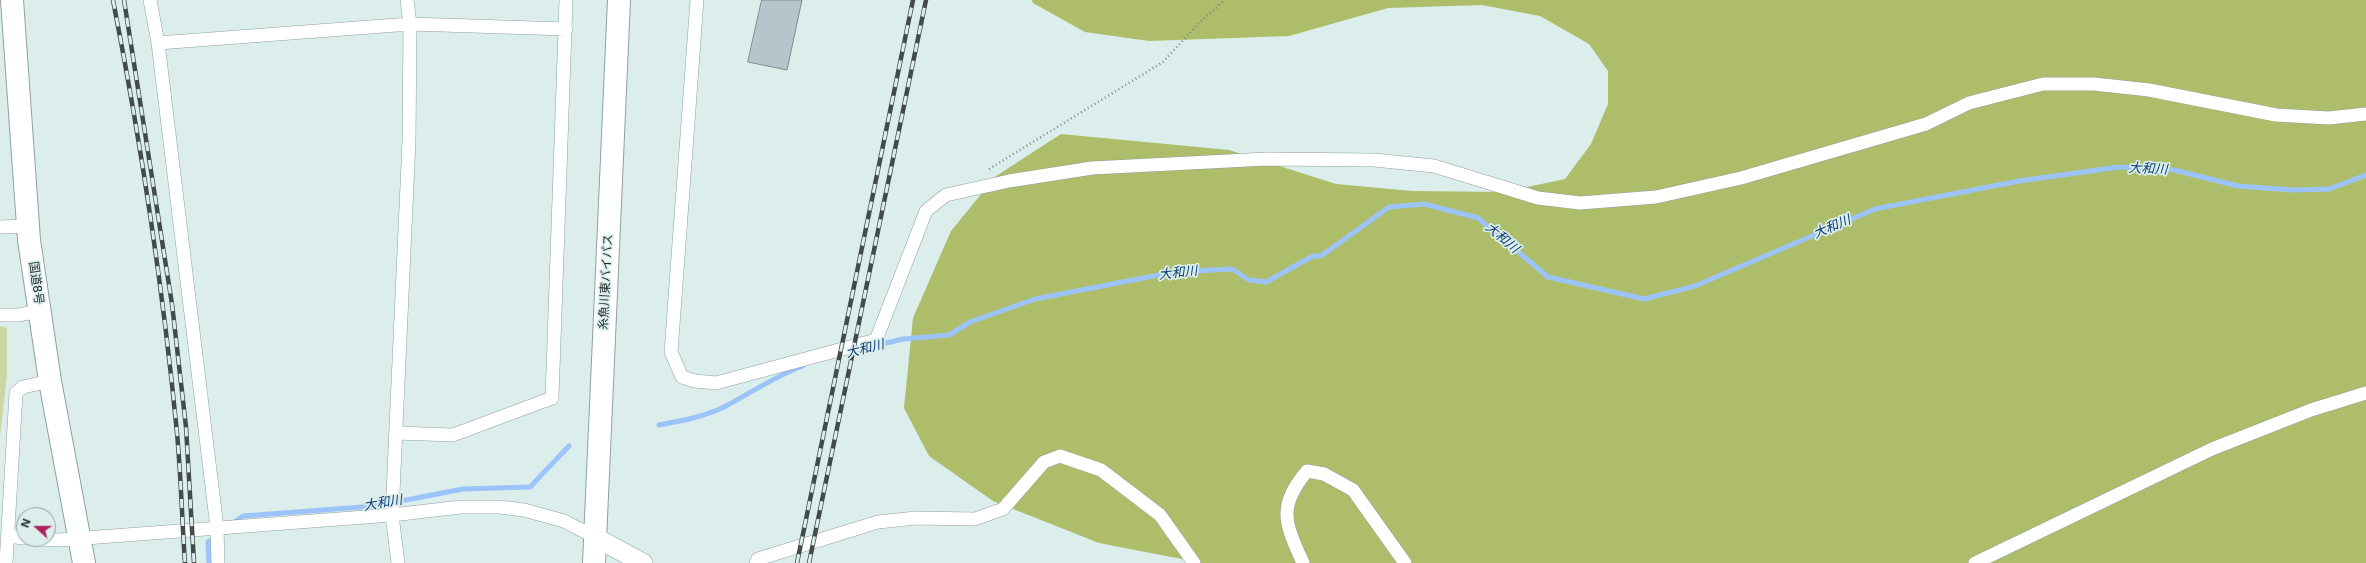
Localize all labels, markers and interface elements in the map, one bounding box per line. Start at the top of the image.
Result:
water label: 大和川 [2128,160,2168,178]
water label: 大和川 [1811,212,1853,242]
water label: 大和川 [1482,219,1522,257]
street label: 糸魚川東バイパス [596,234,616,330]
street label: 国道8号 [26,260,46,306]
water label: 大和川 [1158,263,1198,283]
water label: 大和川 [844,337,886,361]
water label: 大和川 [363,492,403,514]
north arrow [16,507,56,547]
text: N [18,517,34,529]

